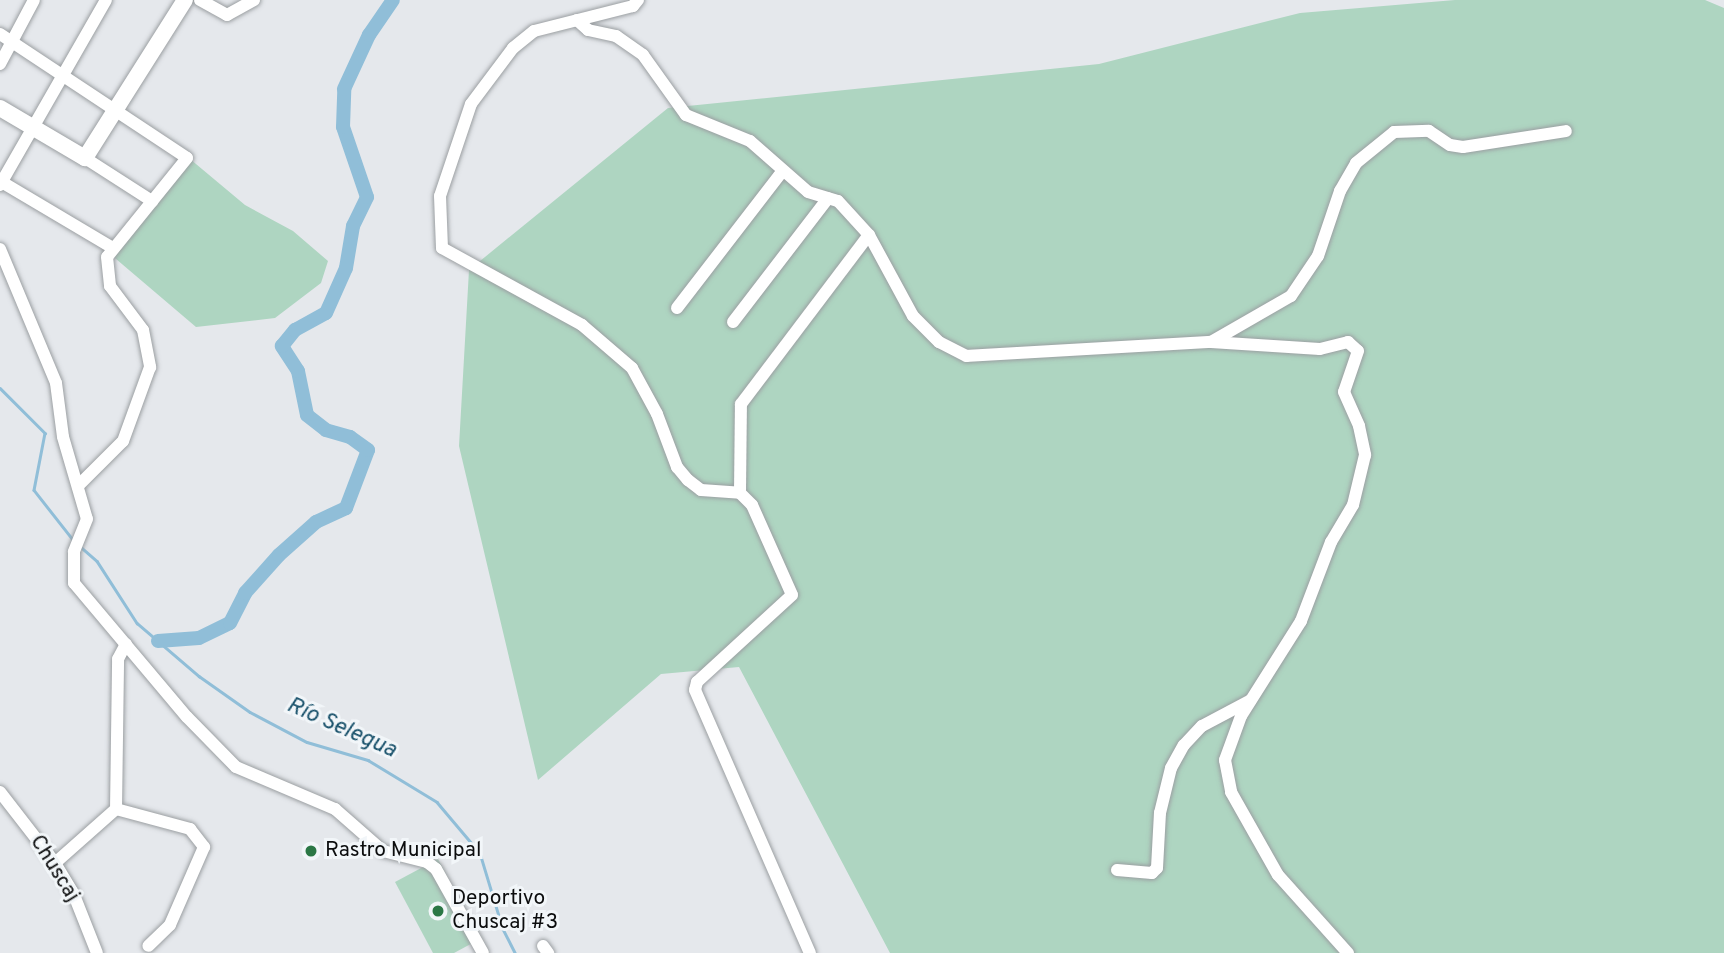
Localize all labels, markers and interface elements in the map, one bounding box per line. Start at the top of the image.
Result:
water label: Río Selegua [282,693,400,765]
street label: Chuscaj [24,831,84,907]
place label: Rastro Municipal [325,838,481,864]
marker: Rastro Municipal [303,843,319,859]
place label: Deportivo Chuscaj #3 [452,886,558,936]
marker: Deportivo Chuscaj #3 [430,903,446,919]

